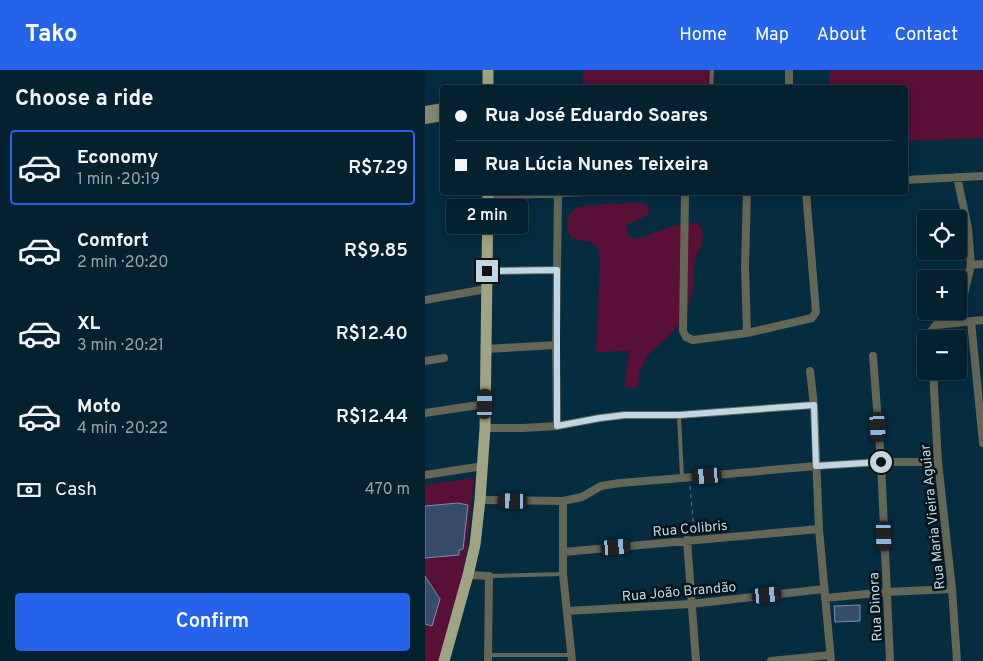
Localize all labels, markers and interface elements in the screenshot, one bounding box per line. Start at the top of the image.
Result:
text: Tako [25,20,78,50]
text: Home [679,24,727,47]
text: Map [755,24,789,47]
text: About [817,24,866,47]
text: Contact [894,24,958,47]
text: Choose a ride [15,86,153,113]
text: Rua José Eduardo Soares [485,104,708,128]
icon: car [17,145,62,190]
text: Economy [77,146,158,170]
text: Rua Lúcia Nunes Teixeira [485,153,709,177]
text: R$7.29 [348,156,408,180]
text: 1 min · 20:19 [77,170,160,190]
callout: 2 min [446,198,528,234]
text: 2 min [466,206,508,226]
map controls [917,210,967,380]
button: locate [917,210,967,260]
icon: car [17,228,62,273]
text: Comfort [77,229,149,253]
text: R$9.85 [344,239,408,263]
text: 2 min · 20:20 [77,253,168,273]
route end [476,260,498,282]
button: + [917,270,967,320]
icon: car [17,311,62,356]
text: XL [77,312,100,336]
text: R$12.40 [336,322,408,346]
button: − [917,330,967,380]
text: 3 min · 20:21 [77,336,164,356]
car [477,389,492,419]
icon: car [17,394,62,439]
text: Moto [77,395,121,419]
text: R$12.44 [336,405,408,429]
car [869,412,886,442]
text: 4 min · 20:22 [77,419,168,439]
street label: Rua Maria Vieira Aguiar [917,443,950,590]
route start [870,451,892,473]
car [691,467,722,485]
icon: cash [15,476,43,504]
text: Cash [55,478,97,502]
text: 470 m [365,480,410,500]
car [497,493,528,509]
street label: Rua Colibris [652,518,728,541]
car [875,521,892,551]
car [600,538,631,556]
street label: Rua Dinora [866,572,887,642]
street label: Rua João Brandão [621,579,737,606]
car [751,586,782,604]
button: Confirm [15,593,410,651]

